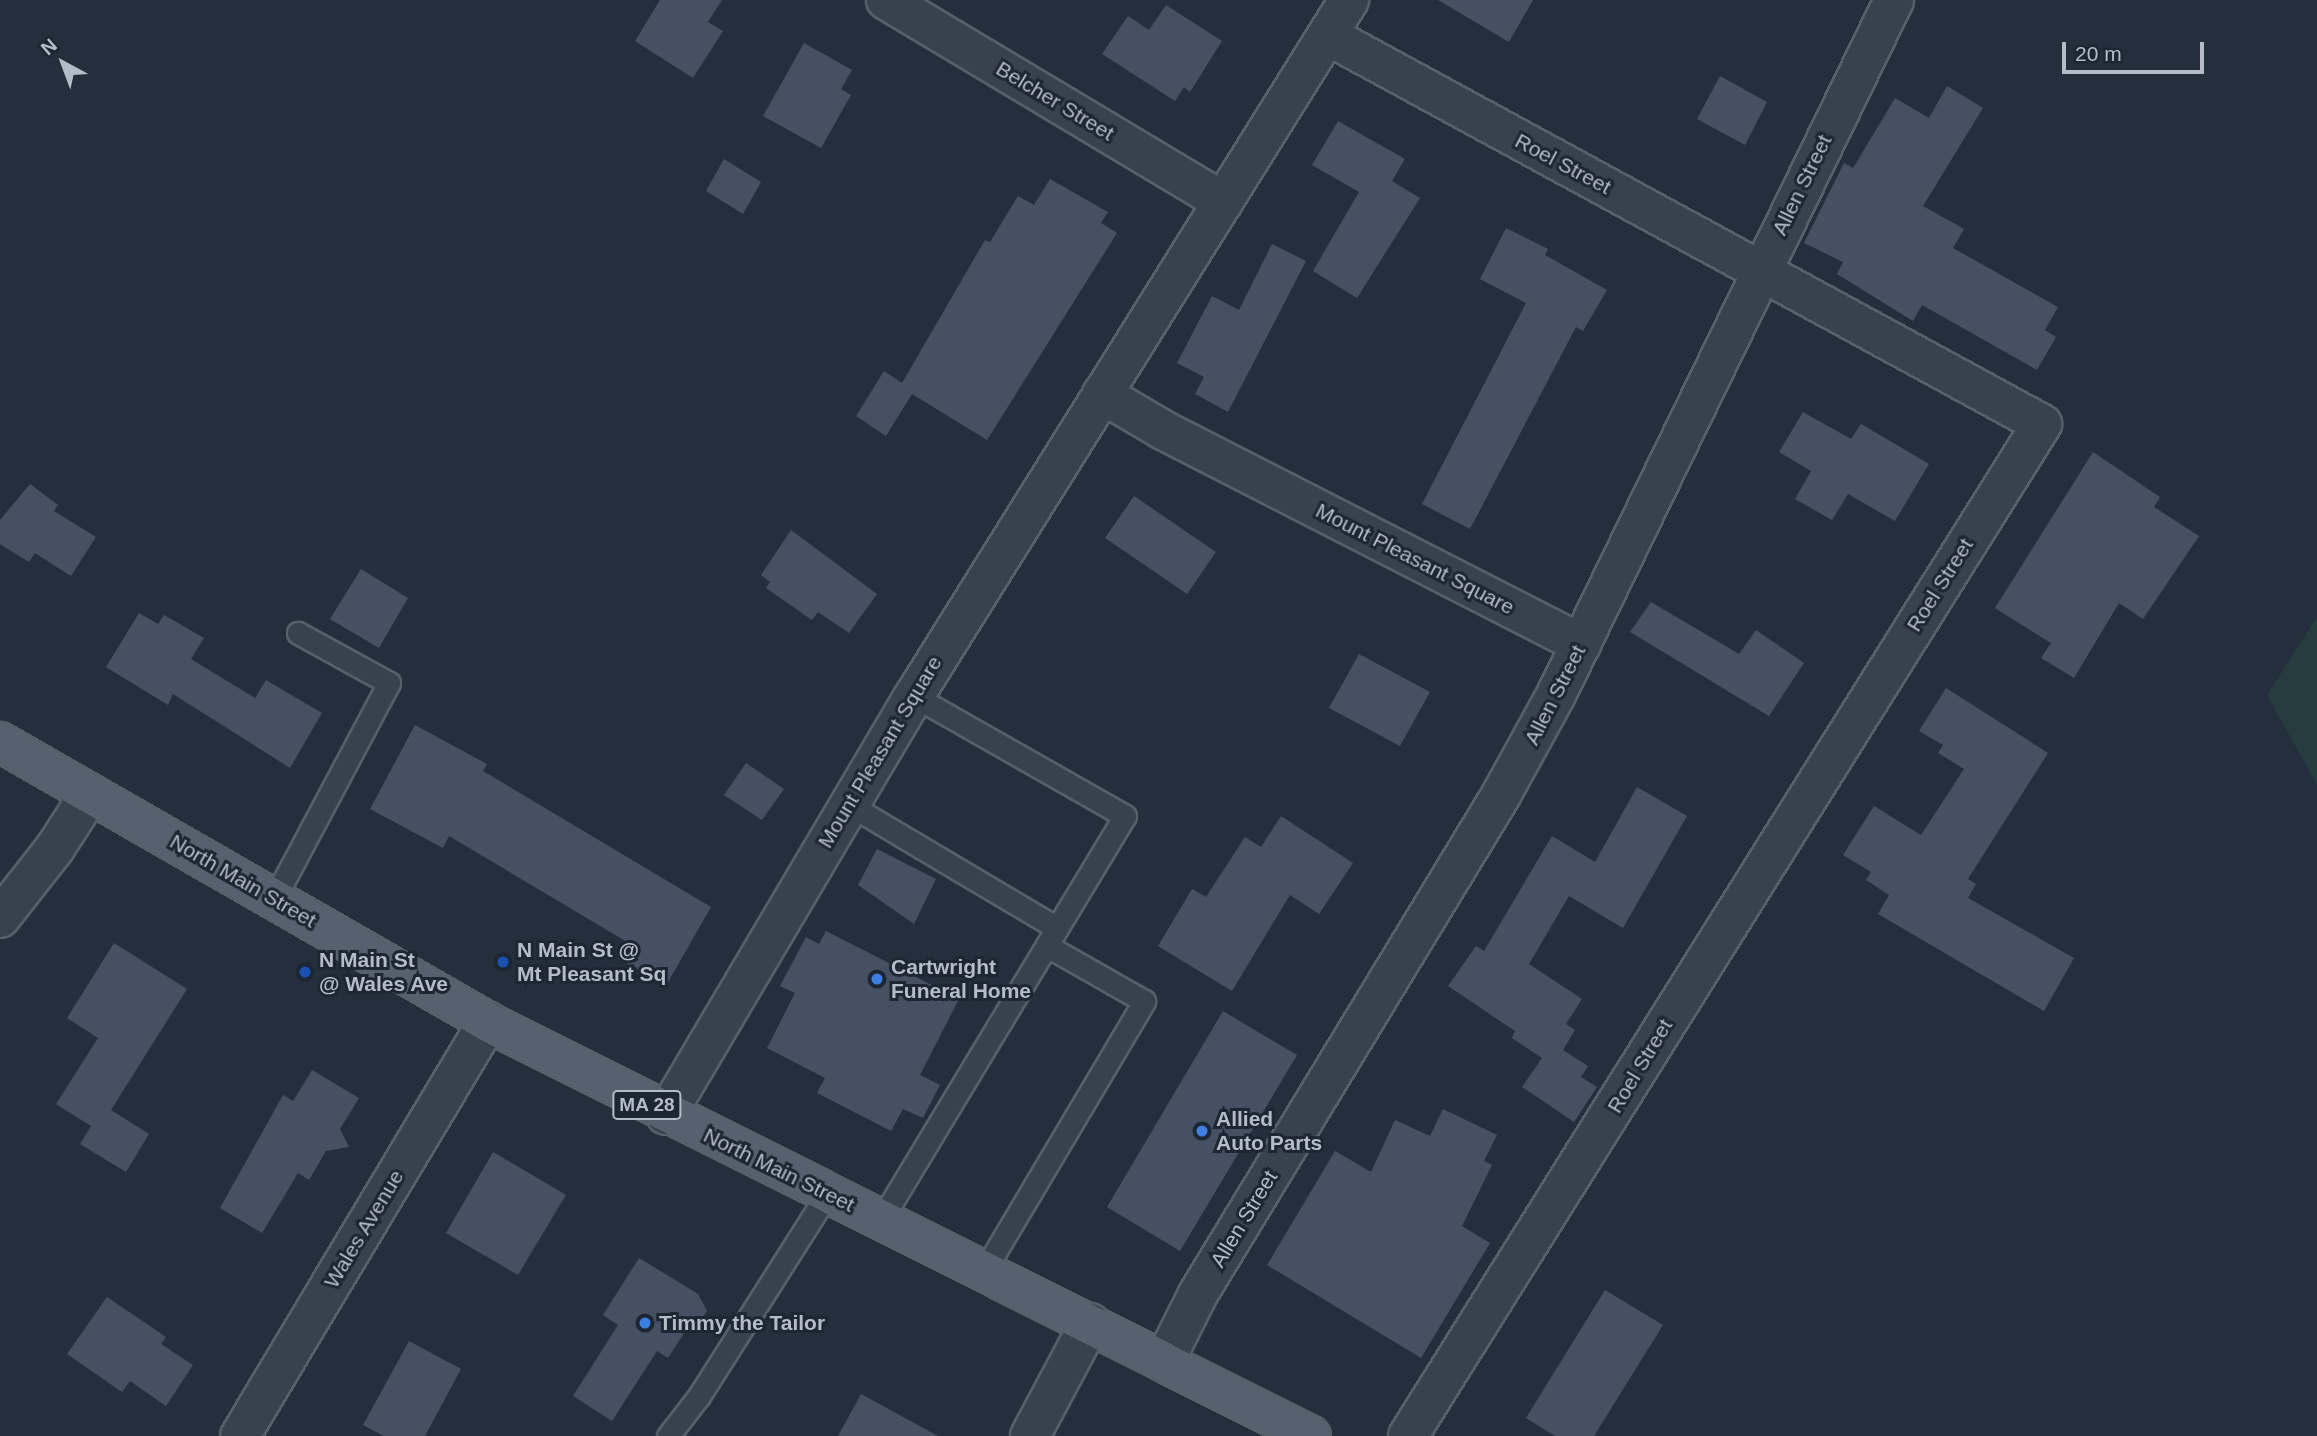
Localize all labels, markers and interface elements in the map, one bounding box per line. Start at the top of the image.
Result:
north arrow [28,28,98,98]
scale bar [2065,28,2207,72]
text: N [37,34,61,59]
text: 20 m [2075,42,2122,65]
street label: Belcher Street [991,56,1119,146]
street label: Roel Street [1511,128,1615,200]
street label: Allen Street [1767,131,1837,239]
street label: Mount Pleasant Square [1312,498,1518,620]
street label: Roel Street [1901,534,1979,636]
street label: Allen Street [1519,641,1591,749]
street label: Mount Pleasant Square [813,651,947,853]
street label: North Main Street [165,829,321,933]
place label: N Main St @ Mt Pleasant Sq [517,937,666,987]
place label: N Main St @ Wales Ave [319,947,449,997]
marker: N Main St @ Mt Pleasant Sq [495,954,511,970]
place label: Cartwright Funeral Home [891,954,1031,1004]
marker: N Main St @ Wales Ave [297,964,313,980]
marker: Cartwright Funeral Home [869,971,885,987]
street label: Roel Street [1602,1014,1678,1118]
road number: MA 28 [612,1090,682,1120]
place label: Allied Auto Parts [1216,1106,1322,1156]
street label: North Main Street [700,1123,858,1217]
marker: Allied Auto Parts [1194,1123,1210,1139]
street label: Wales Avenue [319,1165,409,1293]
street label: Allen Street [1205,1166,1283,1272]
place label: Timmy the Tailor [659,1310,825,1336]
marker: Timmy the Tailor [637,1315,653,1331]

